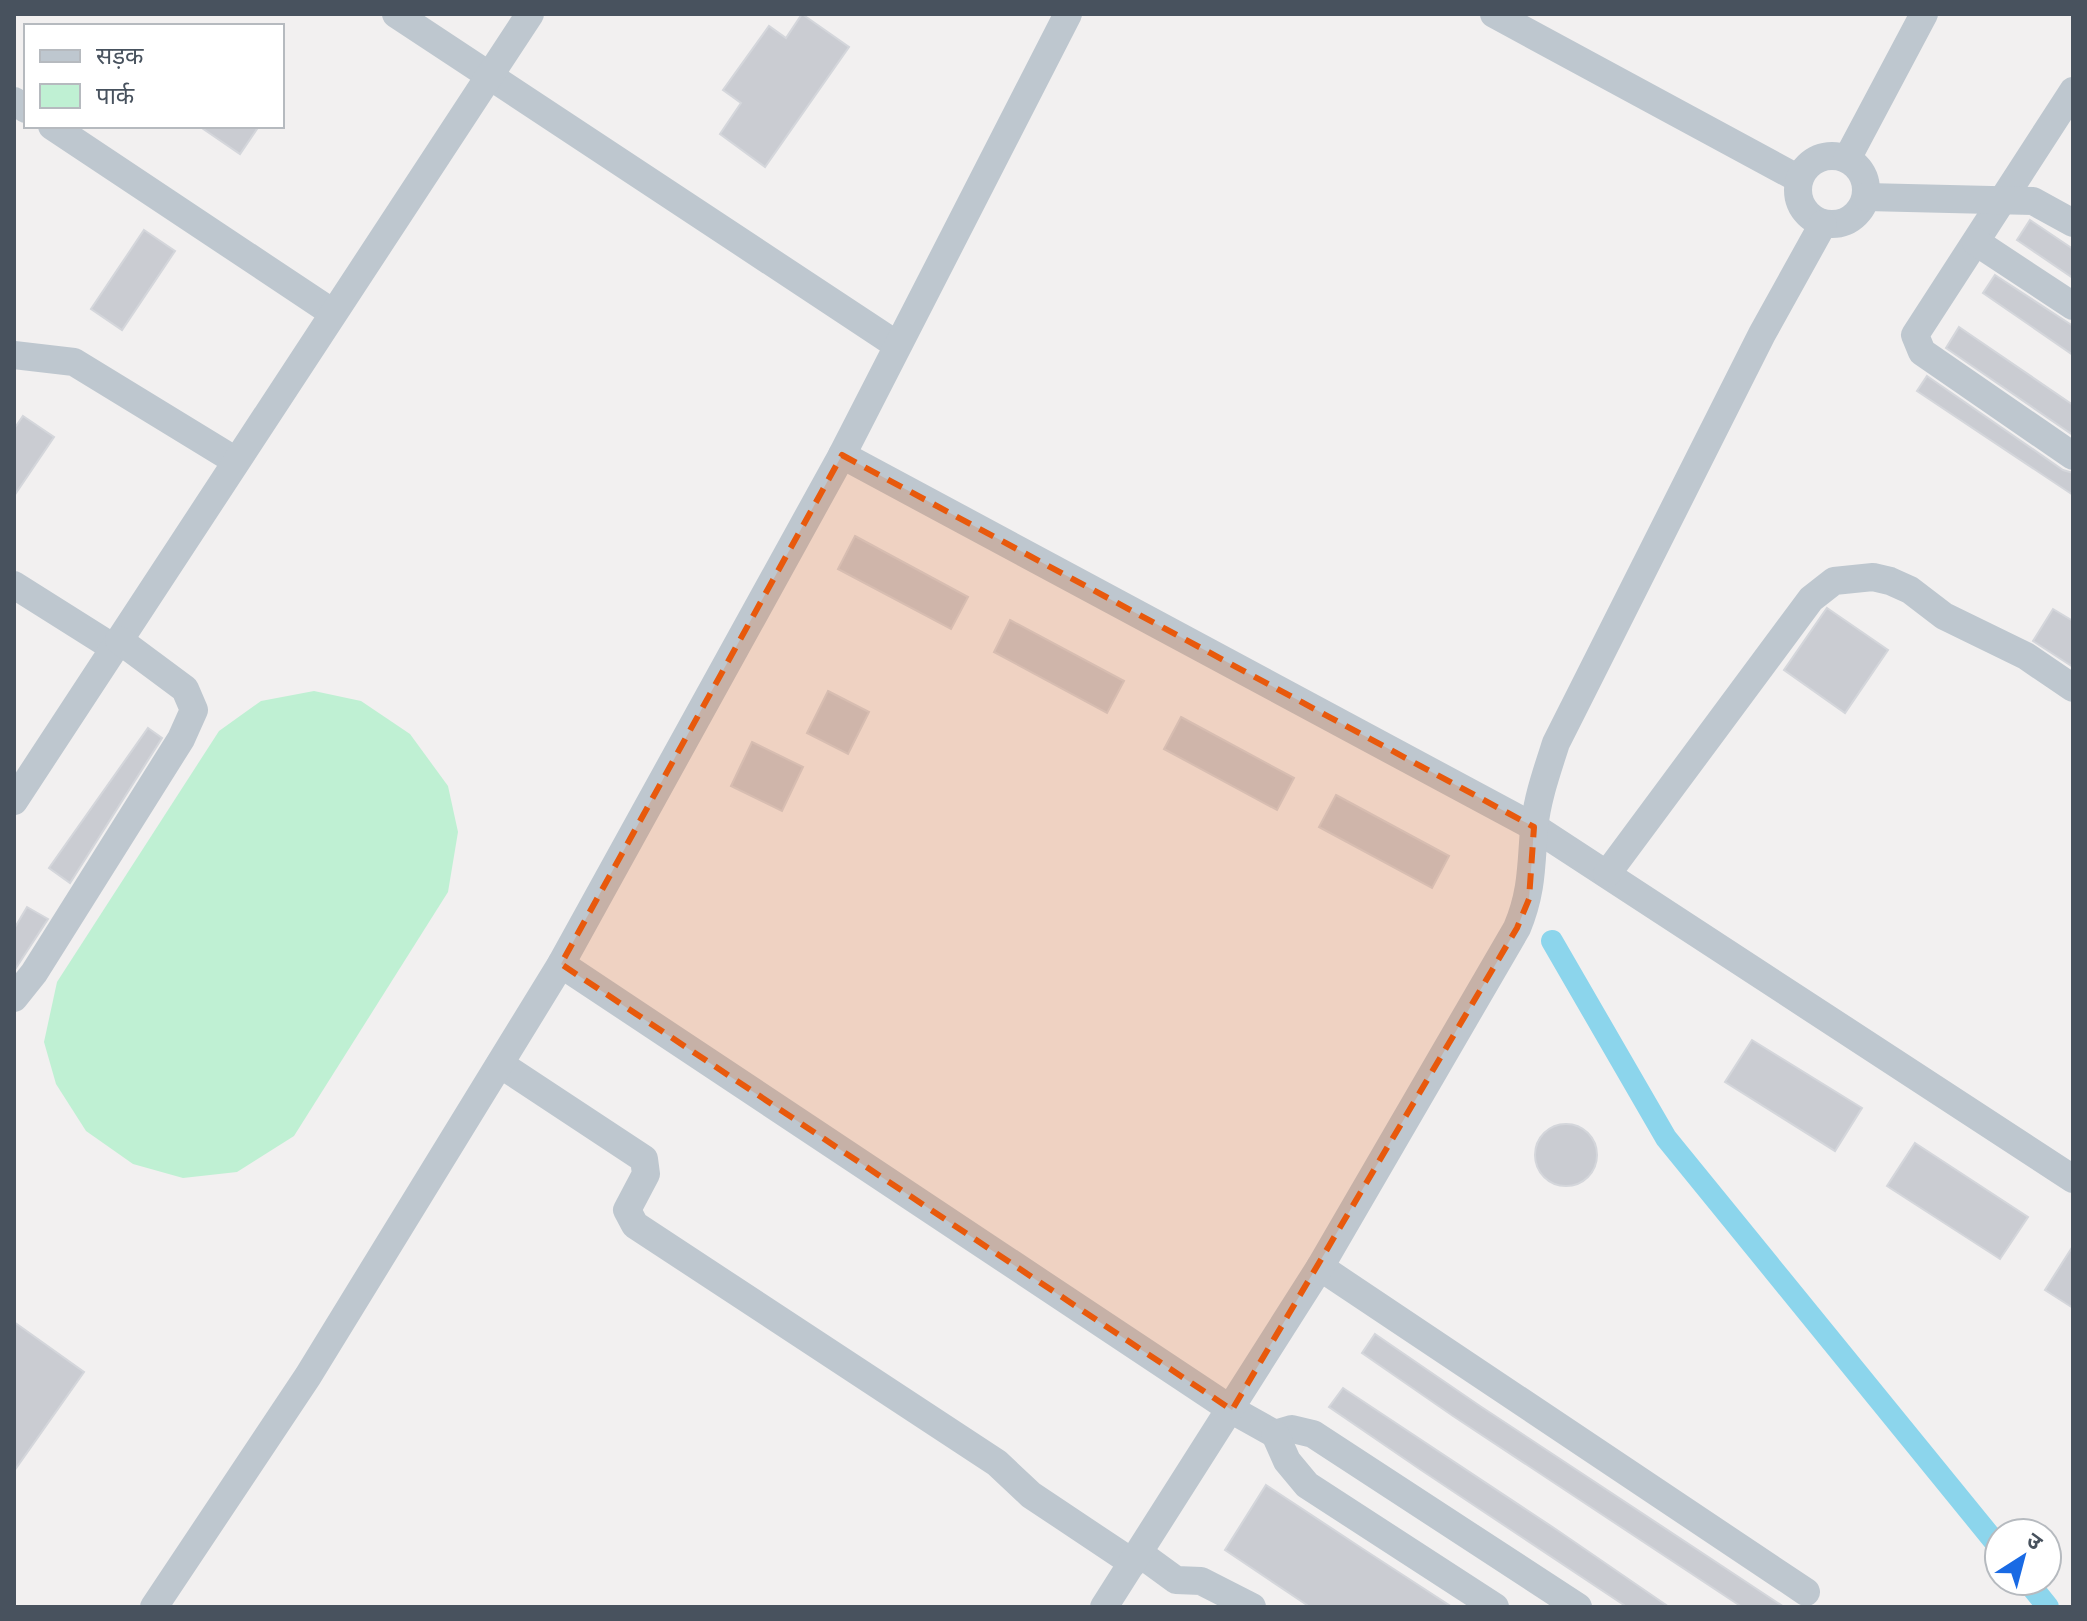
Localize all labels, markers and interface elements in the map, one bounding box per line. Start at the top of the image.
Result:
legend [24,24,284,128]
text: सड़क [96,41,144,70]
text: पार्क [96,81,135,110]
north arrow [1983,1517,2063,1597]
text: उ [2021,1527,2049,1557]

